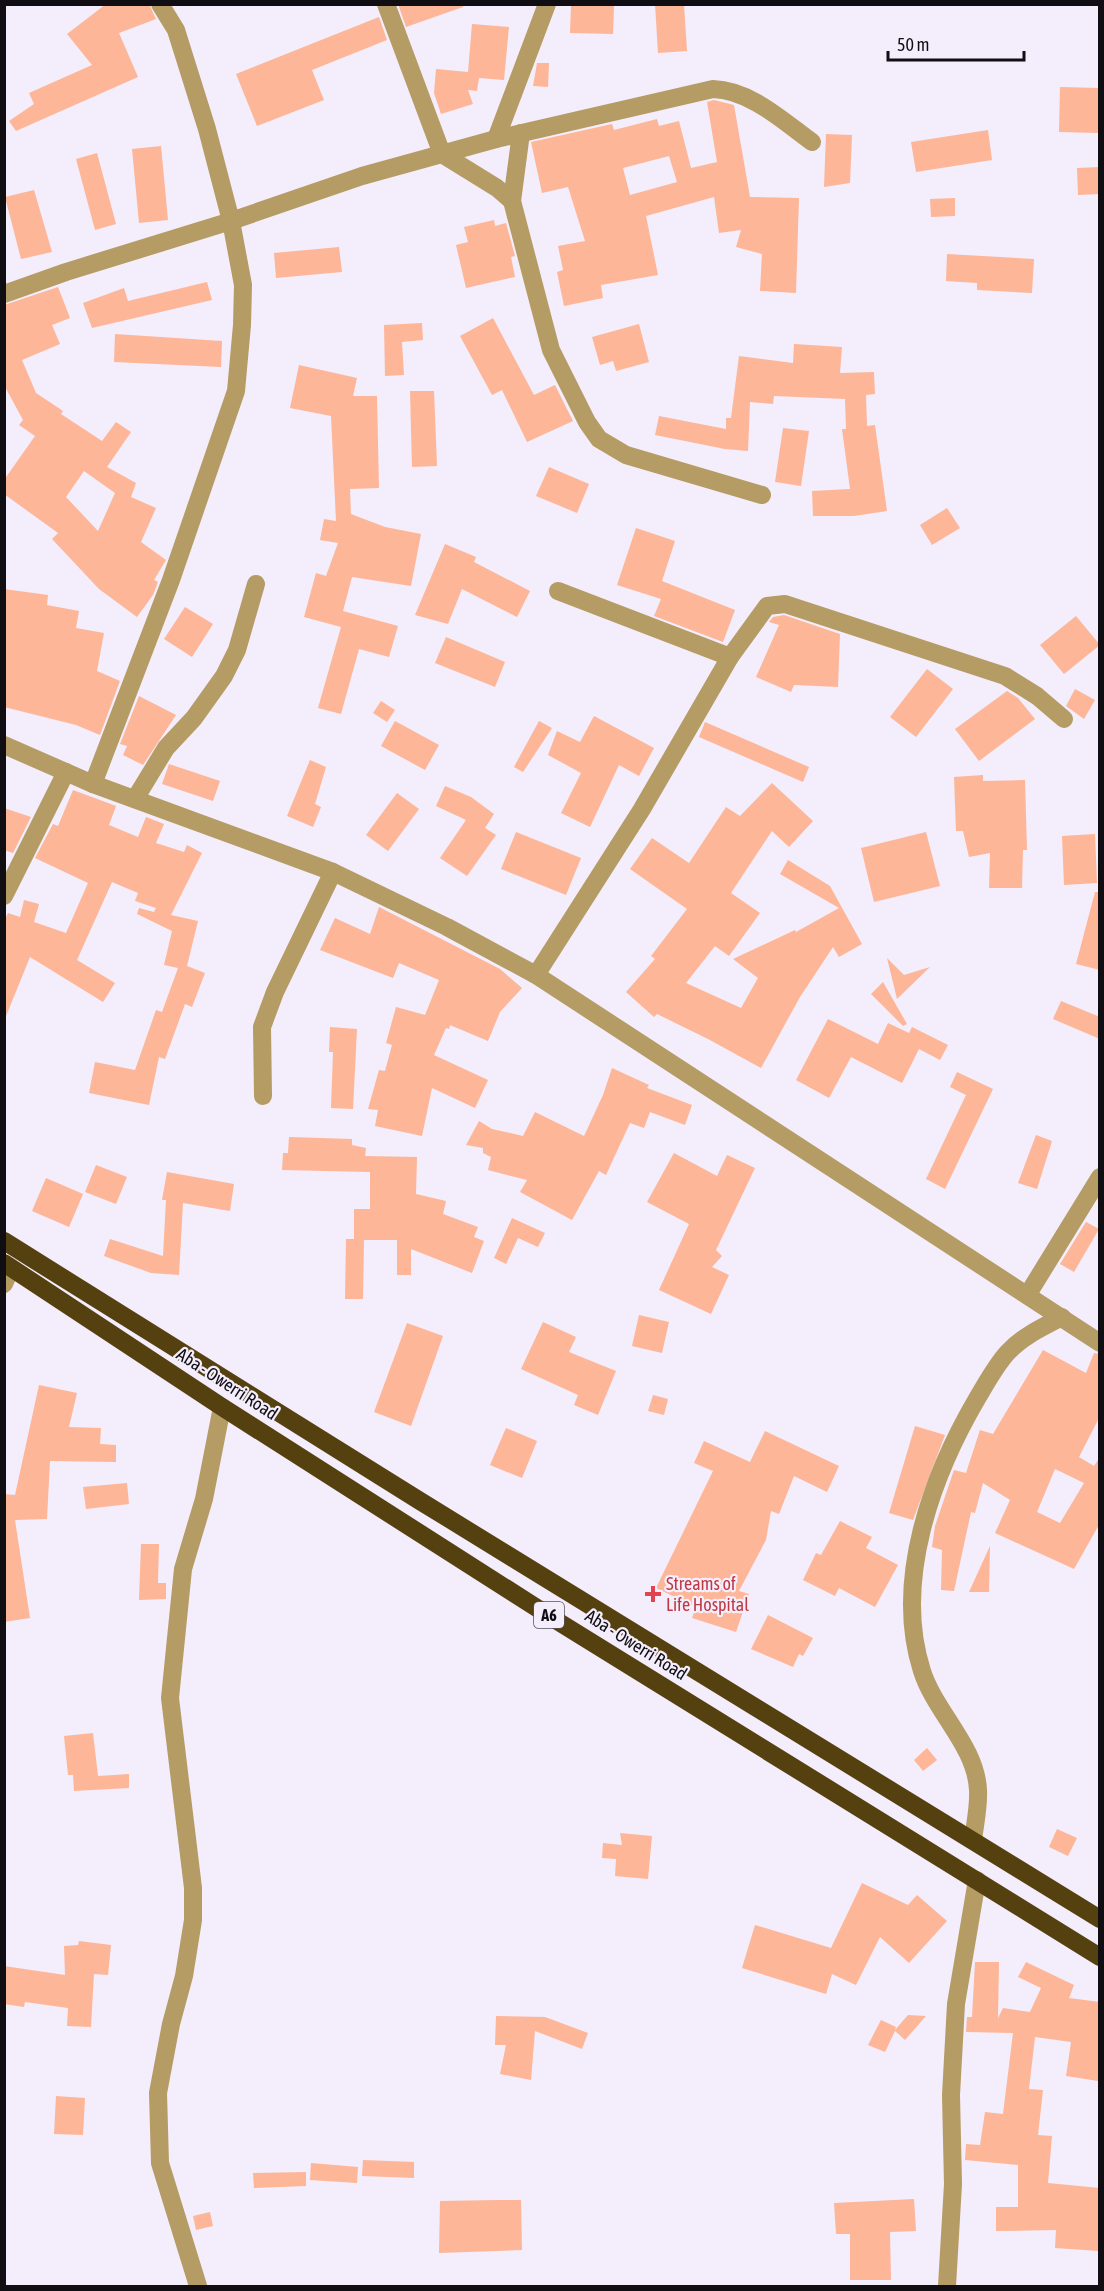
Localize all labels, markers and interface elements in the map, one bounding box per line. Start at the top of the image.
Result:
scale bar [888,24,1024,62]
text: 50 m [897,34,929,55]
street label: Aba - Owerri Road [173,1343,282,1424]
place label: Streams of Life Hospital [666,1573,749,1615]
marker: Streams of Life Hospital [644,1585,662,1603]
road number: A6 [534,1602,564,1628]
street label: Aba - Owerri Road [582,1605,691,1684]

